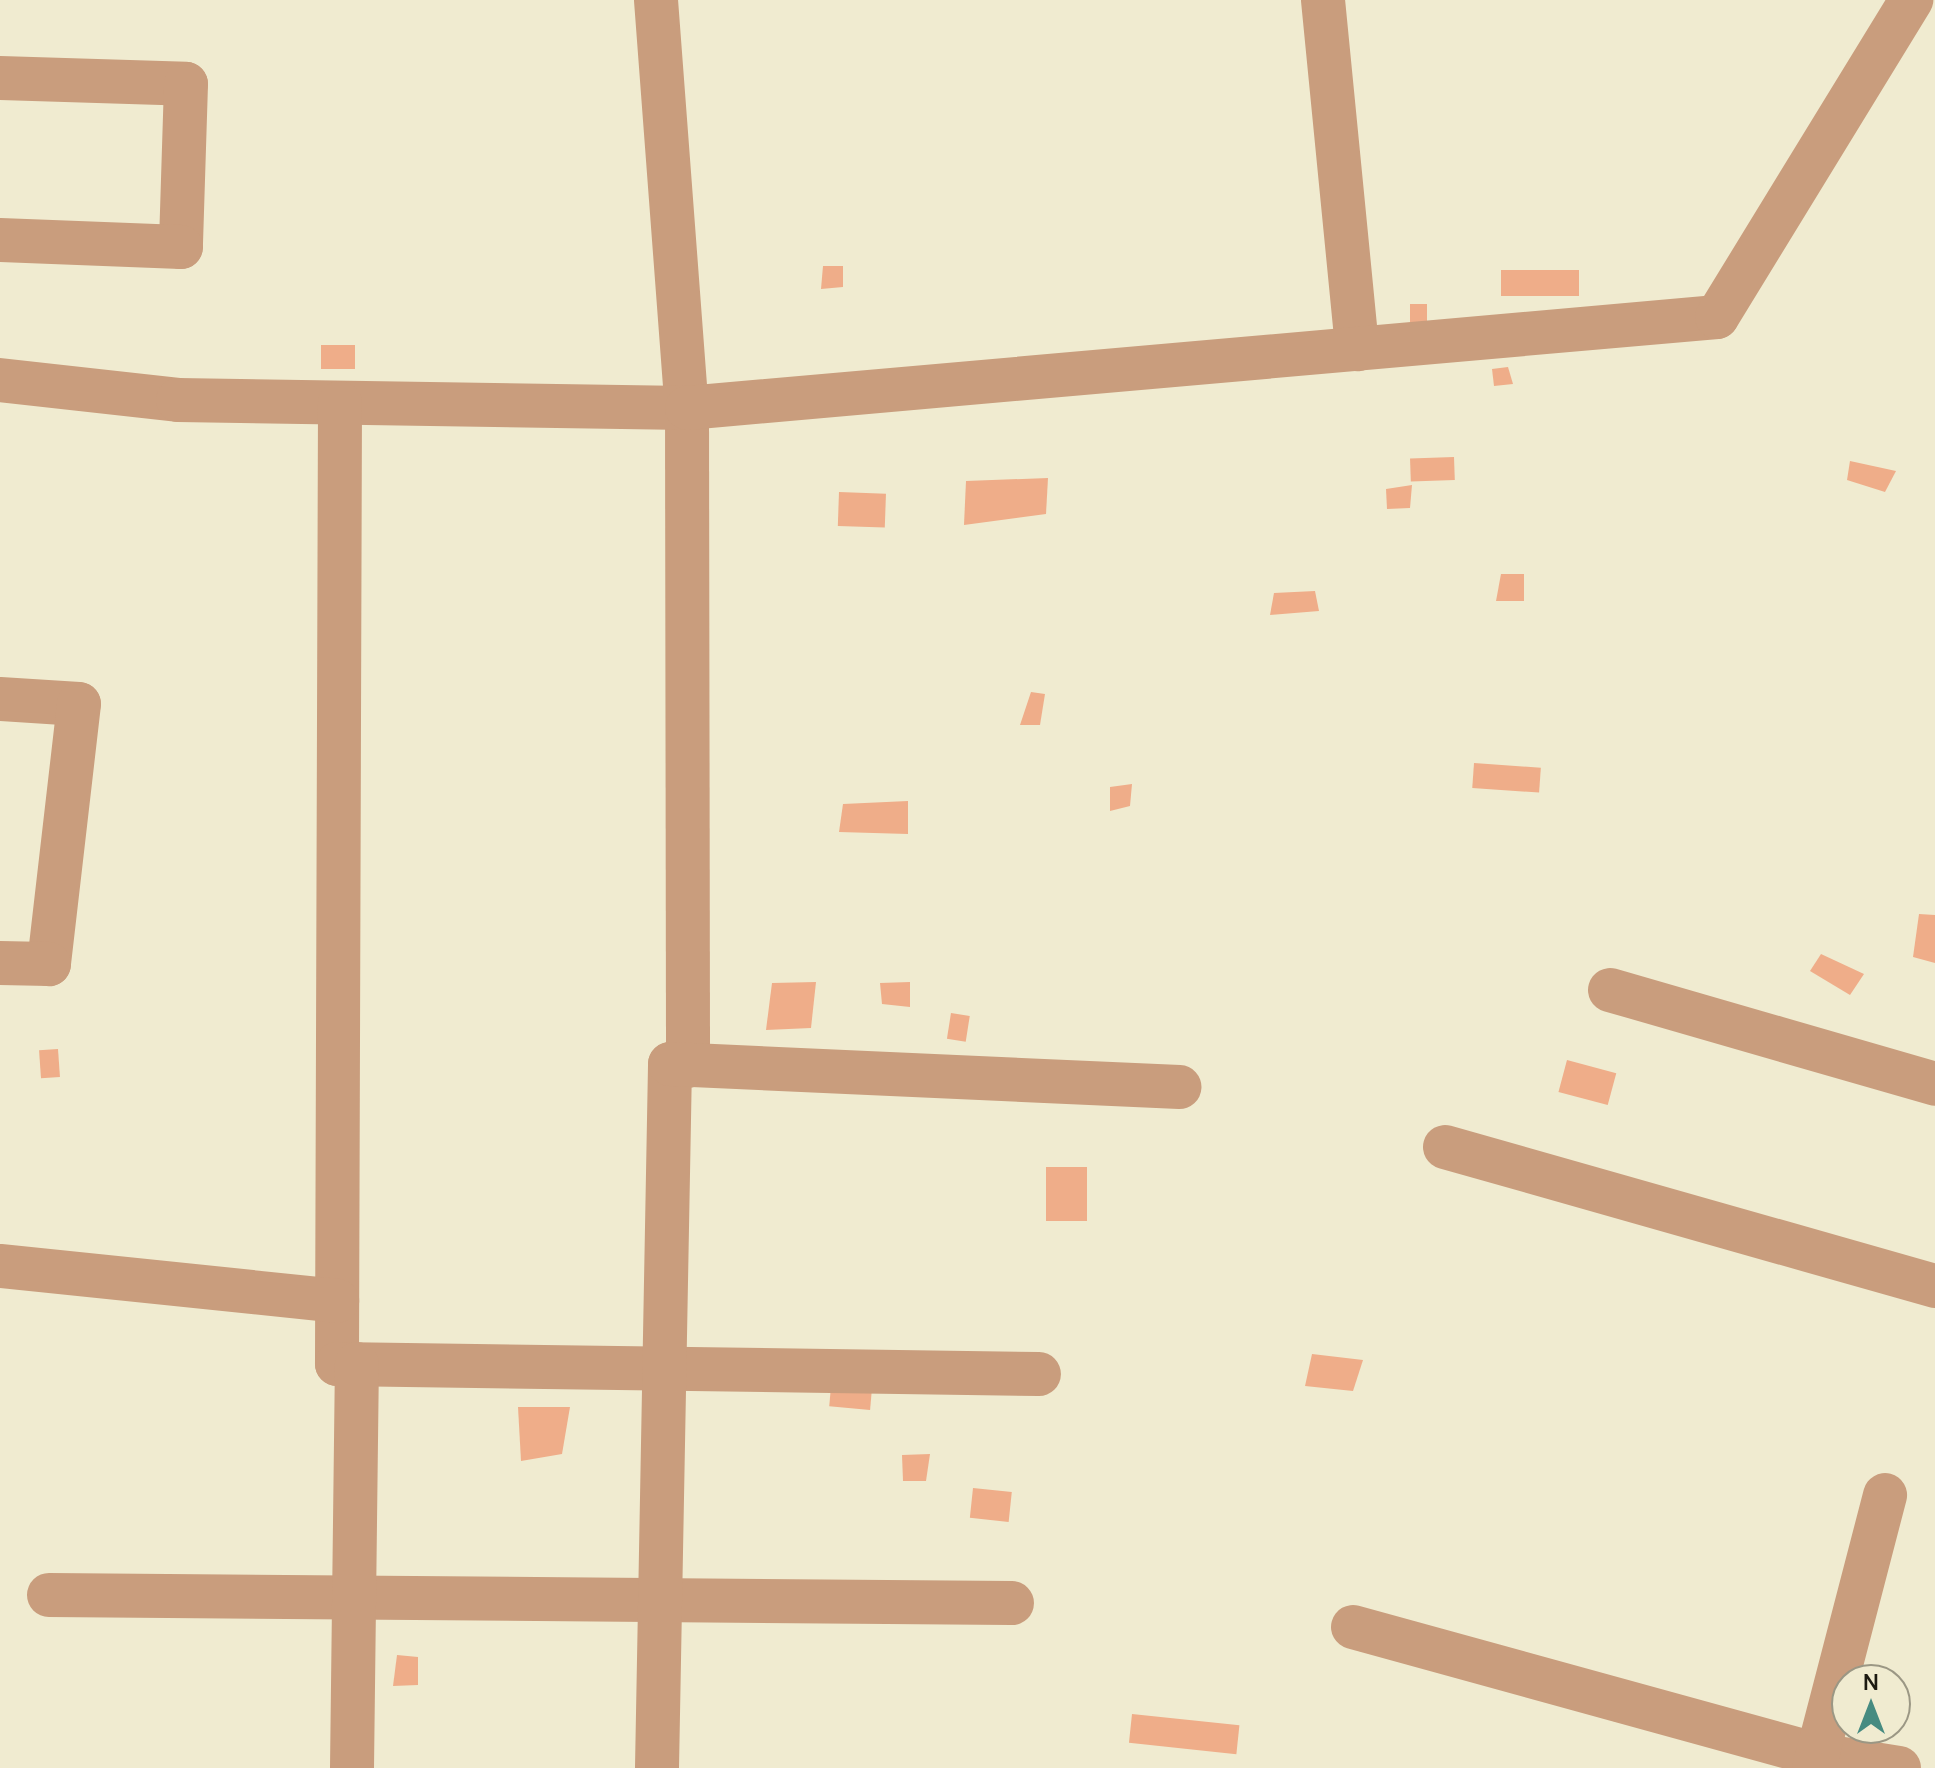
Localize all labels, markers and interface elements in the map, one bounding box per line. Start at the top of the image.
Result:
north arrow [1831,1664,1911,1744]
text: N [1863,1667,1879,1697]

